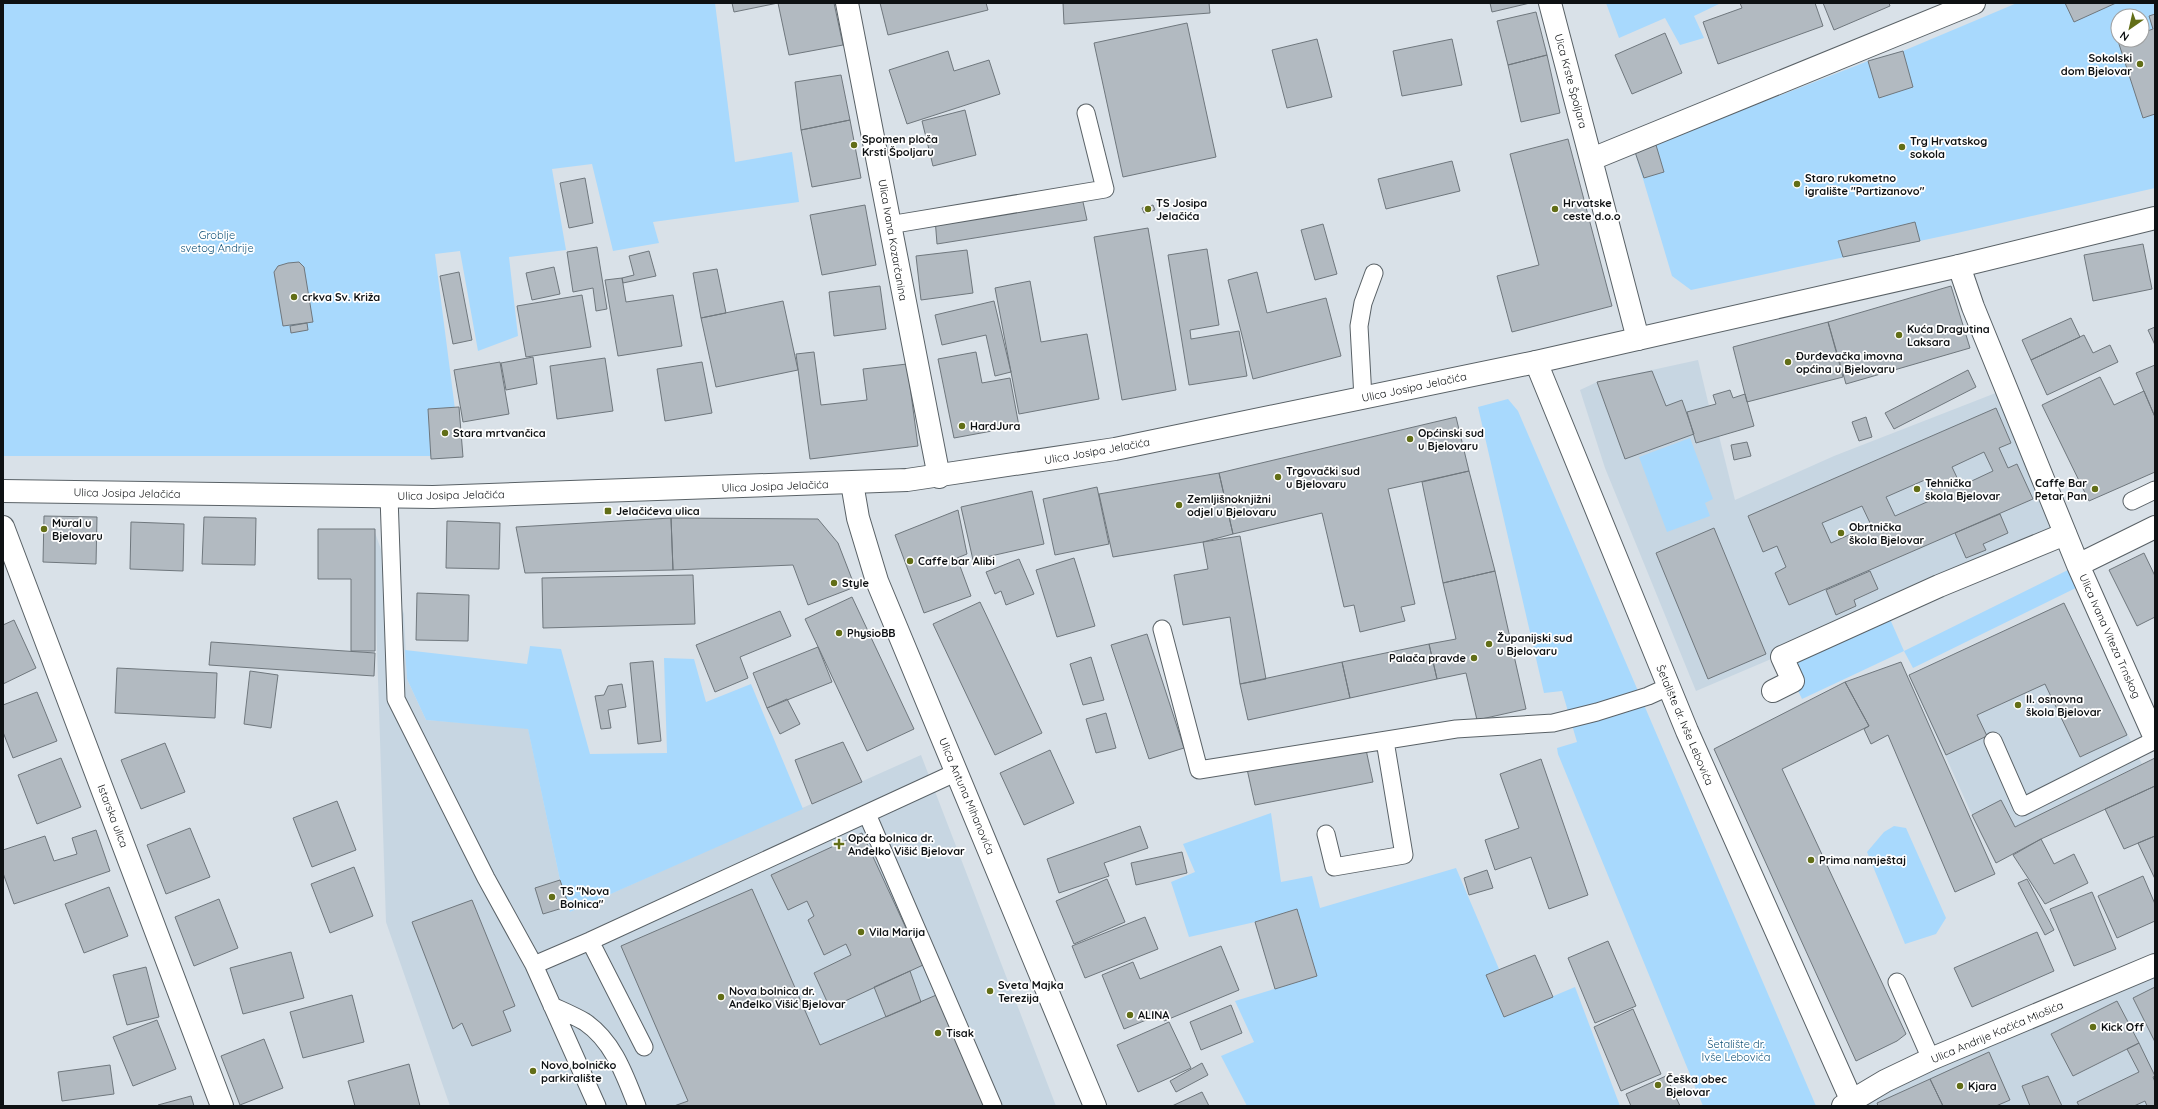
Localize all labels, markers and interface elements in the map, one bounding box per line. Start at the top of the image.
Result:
north arrow [2110,8,2150,48]
text: N [2117,28,2132,44]
street label: Uica Krste Špoljara [1552,32,1590,130]
place label: Sokolski dom Bjelovar [2061,51,2132,78]
marker: Sokolski dom Bjelovar [2135,59,2145,69]
place label: Spomen ploča Krsti Špoljaru [862,132,938,159]
place label: Trg Hrvatskog sokola [1910,134,1987,161]
marker: Spomen ploča Krsti Špoljaru [849,140,859,150]
marker: Trg Hrvatskog sokola [1897,142,1907,152]
place label: Staro rukometno igralište "Partizanovo" [1805,171,1925,198]
street label: Ulica Ivana Kozarčanina [875,178,911,302]
marker: Staro rukometno igralište "Partizanovo" [1792,179,1802,189]
place label: TS Josipa Jelačića [1156,196,1207,223]
place label: Hrvatske ceste d.o.o [1563,196,1621,223]
marker: TS Josipa Jelačića [1143,204,1153,214]
marker: Hrvatske ceste d.o.o [1550,204,1560,214]
park label: Groblje svetog Andrije [180,228,254,255]
place label: crkva Sv. Križa [302,290,380,304]
marker: crkva Sv. Križa [289,292,299,302]
place label: Kuća Dragutina Laksara [1907,322,1990,349]
marker: Kuća Dragutina Laksara [1894,330,1904,340]
place label: Đurđevačka imovna općina u Bjelovaru [1795,349,1903,376]
marker: Đurđevačka imovna općina u Bjelovaru [1783,357,1793,367]
street label: Ulica Josipa Jelačića [1360,369,1468,405]
place label: HardJura [970,419,1020,433]
marker: HardJura [957,421,967,431]
place label: Stara mrtvančica [453,426,546,440]
place label: Općinski sud u Bjelovaru [1418,426,1484,453]
marker: Stara mrtvančica [440,428,450,438]
marker: Općinski sud u Bjelovaru [1405,434,1415,444]
street label: Ulica Josipa Jelačića [1043,435,1151,467]
place label: Trgovački sud u Bjelovaru [1286,464,1360,491]
marker: Trgovački sud u Bjelovaru [1273,472,1283,482]
place label: Tehnička škola Bjelovar [1925,476,2001,503]
place label: Caffe Bar Petar Pan [2035,476,2087,503]
street label: Ulica Josipa Jelačića [721,477,829,495]
marker: Tehnička škola Bjelovar [1912,484,1922,494]
marker: Caffe Bar Petar Pan [2090,484,2100,494]
street label: Ulica Josipa Jelačića [73,485,181,501]
street label: Ulica Josipa Jelačića [397,487,505,503]
place label: Zemljišnoknjižni odjel u Bjelovaru [1187,492,1277,519]
marker: Zemljišnoknjižni odjel u Bjelovaru [1174,500,1184,510]
place label: Jelačićeva ulica [616,504,700,518]
marker: Jelačićeva ulica [603,506,613,516]
place label: Mural u Bjelovaru [52,516,103,543]
place label: Obrtnička škola Bjelovar [1849,520,1925,547]
marker: Mural u Bjelovaru [39,524,49,534]
marker: Obrtnička škola Bjelovar [1836,528,1846,538]
place label: Caffe bar Alibi [918,554,995,568]
marker: Caffe bar Alibi [905,556,915,566]
street label: Ulica Ivana Viteza Trnskog [2076,572,2144,700]
place label: Style [842,576,869,590]
marker: Style [829,578,839,588]
place label: PhysioBB [847,626,896,640]
marker: PhysioBB [834,628,844,638]
place label: Županijski sud u Bjelovaru [1497,631,1573,658]
marker: Županijski sud u Bjelovaru [1484,639,1494,649]
place label: Palača pravde [1389,651,1466,665]
marker: Palača pravde [1469,653,1479,663]
street label: Šetalište dr. Ivše Lebovića [1653,663,1717,787]
place label: II. osnovna škola Bjelovar [2026,692,2102,719]
marker: II. osnovna škola Bjelovar [2013,700,2023,710]
street label: Ulica Antuna Mihanovića [936,736,998,856]
street label: Istarska ulica [95,782,131,850]
place label: Opća bolnica dr. Anđelko Višić Bjelovar [848,831,965,858]
marker: Opća bolnica dr. Anđelko Višić Bjelovar [833,838,845,850]
place label: Prima namještaj [1819,853,1906,867]
marker: Prima namještaj [1806,855,1816,865]
place label: TS "Nova Bolnica" [560,884,609,911]
marker: TS "Nova Bolnica" [547,892,557,902]
place label: Vila Marija [869,925,925,939]
marker: Vila Marija [856,927,866,937]
place label: Sveta Majka Terezija [998,978,1064,1005]
place label: Nova bolnica dr. Anđelko Višić Bjelovar [729,984,846,1011]
marker: Sveta Majka Terezija [985,986,995,996]
marker: Nova bolnica dr. Anđelko Višić Bjelovar [716,992,726,1002]
street label: Ulica Andrije Kačića Miošića [1929,998,2065,1066]
place label: ALINA [1138,1008,1169,1022]
marker: ALINA [1125,1010,1135,1020]
place label: Kick Off [2101,1020,2144,1034]
marker: Kick Off [2088,1022,2098,1032]
place label: Tisak [946,1026,974,1040]
marker: Tisak [933,1028,943,1038]
park label: Šetalište dr. Ivše Lebovića [1702,1037,1770,1064]
place label: Novo bolničko parkiralište [541,1058,617,1085]
marker: Novo bolničko parkiralište [528,1066,538,1076]
place label: Češka obec Bjelovar [1666,1072,1727,1099]
place label: Kjara [1968,1079,1997,1093]
marker: Češka obec Bjelovar [1653,1080,1663,1090]
marker: Kjara [1955,1081,1965,1091]

